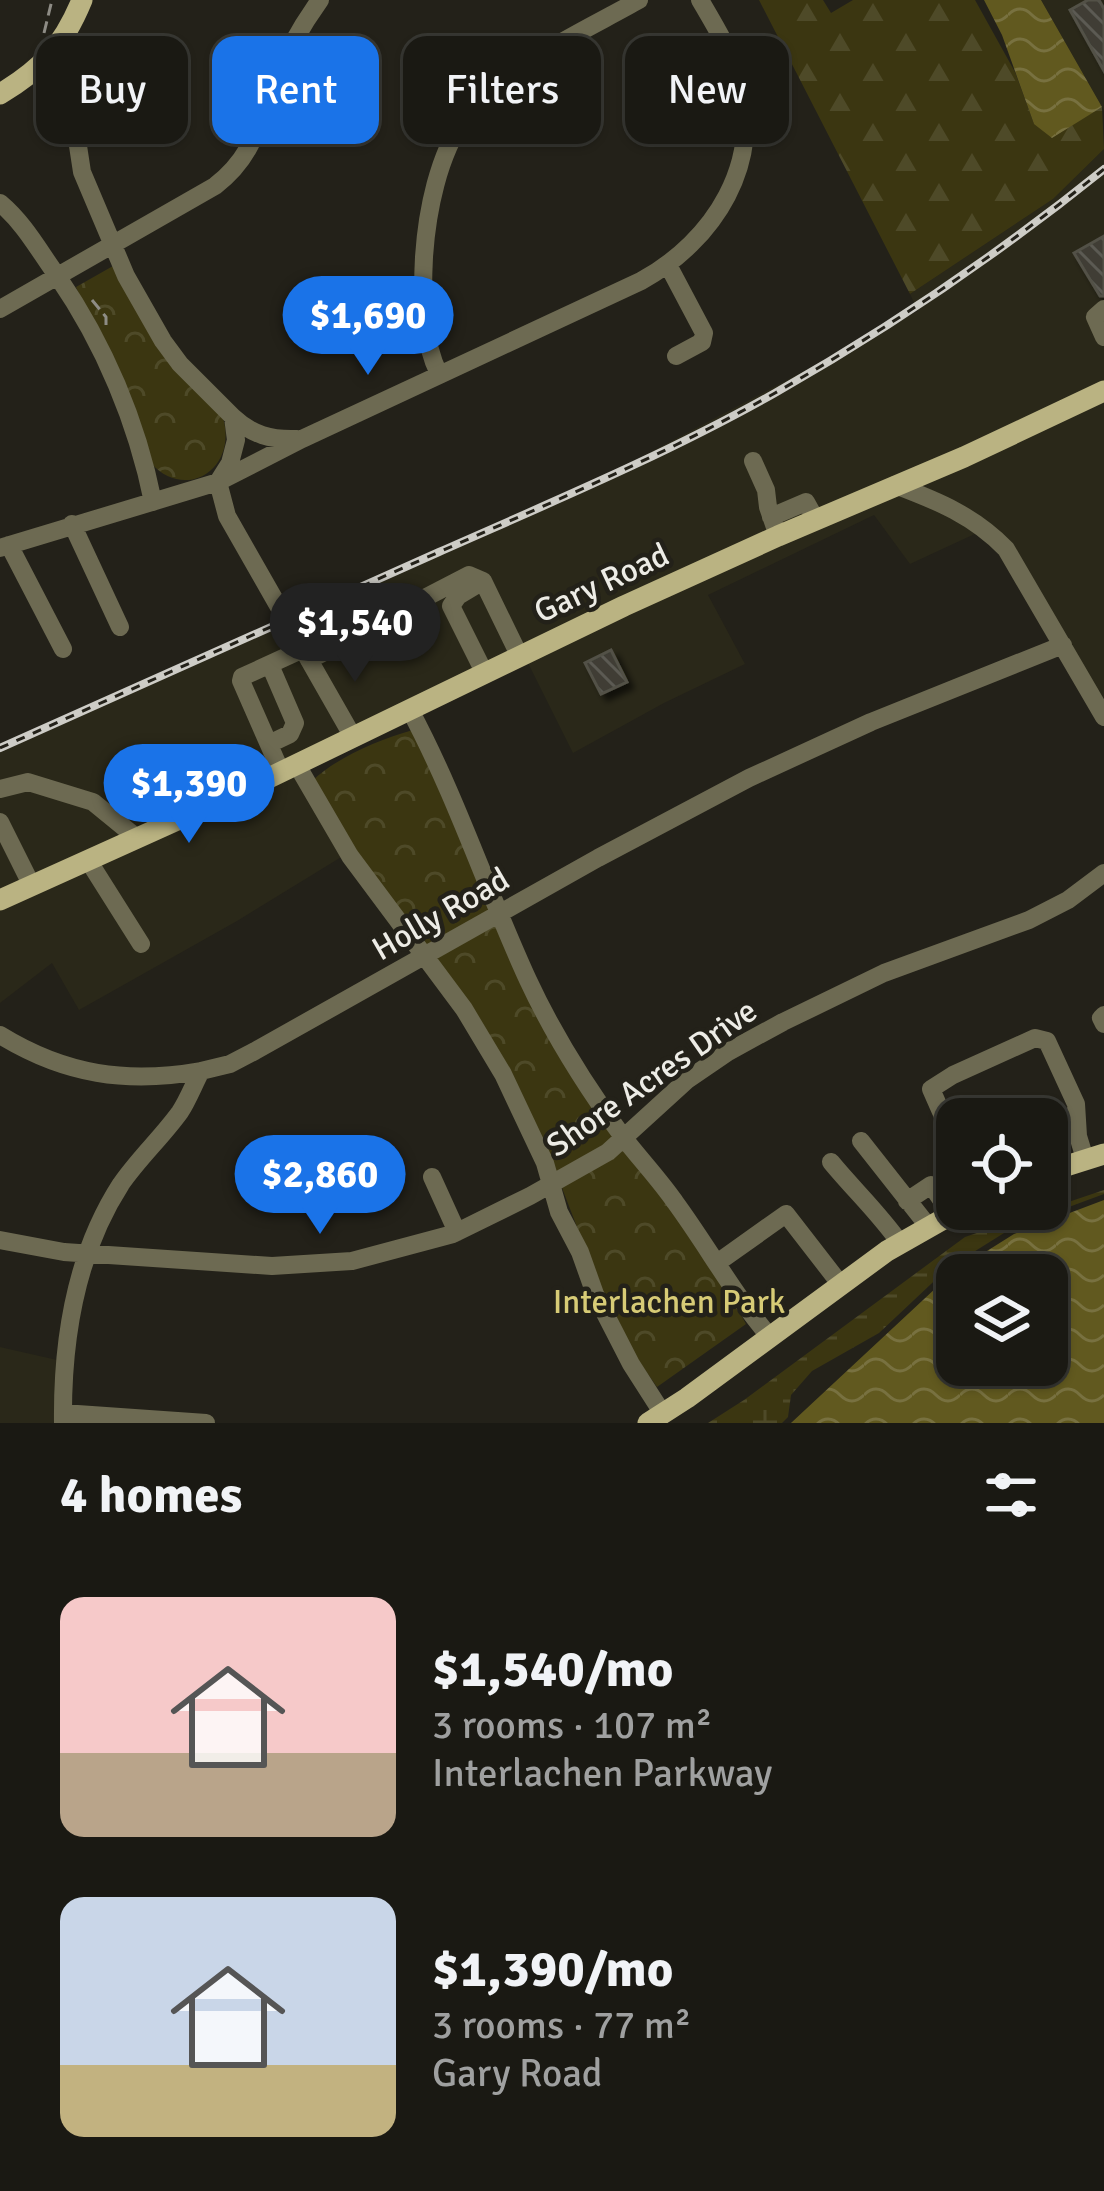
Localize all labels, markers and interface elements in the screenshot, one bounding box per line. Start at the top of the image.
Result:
chip: Buy [36,36,188,144]
chip: Rent [212,36,379,144]
chip: Filters [403,36,601,144]
chip: New [625,36,789,144]
pin: $1,690 [270,276,466,378]
text: $1,690 [310,291,426,339]
street label: Gary Road [528,534,676,632]
pin: $1,540 [257,583,453,685]
text: $1,540 [297,598,413,646]
pin: $1,390 [91,744,287,846]
text: $1,390 [131,759,247,807]
street label: Holly Road [365,859,517,970]
street label: Shore Acres Drive [539,990,765,1166]
map controls [936,1098,1068,1386]
button: locate [936,1098,1068,1230]
pin: $2,860 [222,1135,418,1237]
text: $2,860 [262,1150,378,1198]
button: layers [936,1254,1068,1386]
park label: Interlachen Park [553,1282,785,1323]
icon: filters [978,1462,1044,1528]
text: 4 homes [60,1464,242,1527]
text: $1,540/mo [432,1638,673,1701]
icon: home [156,1645,300,1789]
text: 3 rooms · 107 m² [432,1701,712,1749]
text: Interlachen Parkway [432,1749,772,1797]
text: $1,390/mo [432,1938,673,2001]
icon: home [156,1945,300,2089]
text: 3 rooms · 77 m² [432,2001,691,2049]
text: Gary Road [432,2049,602,2097]

